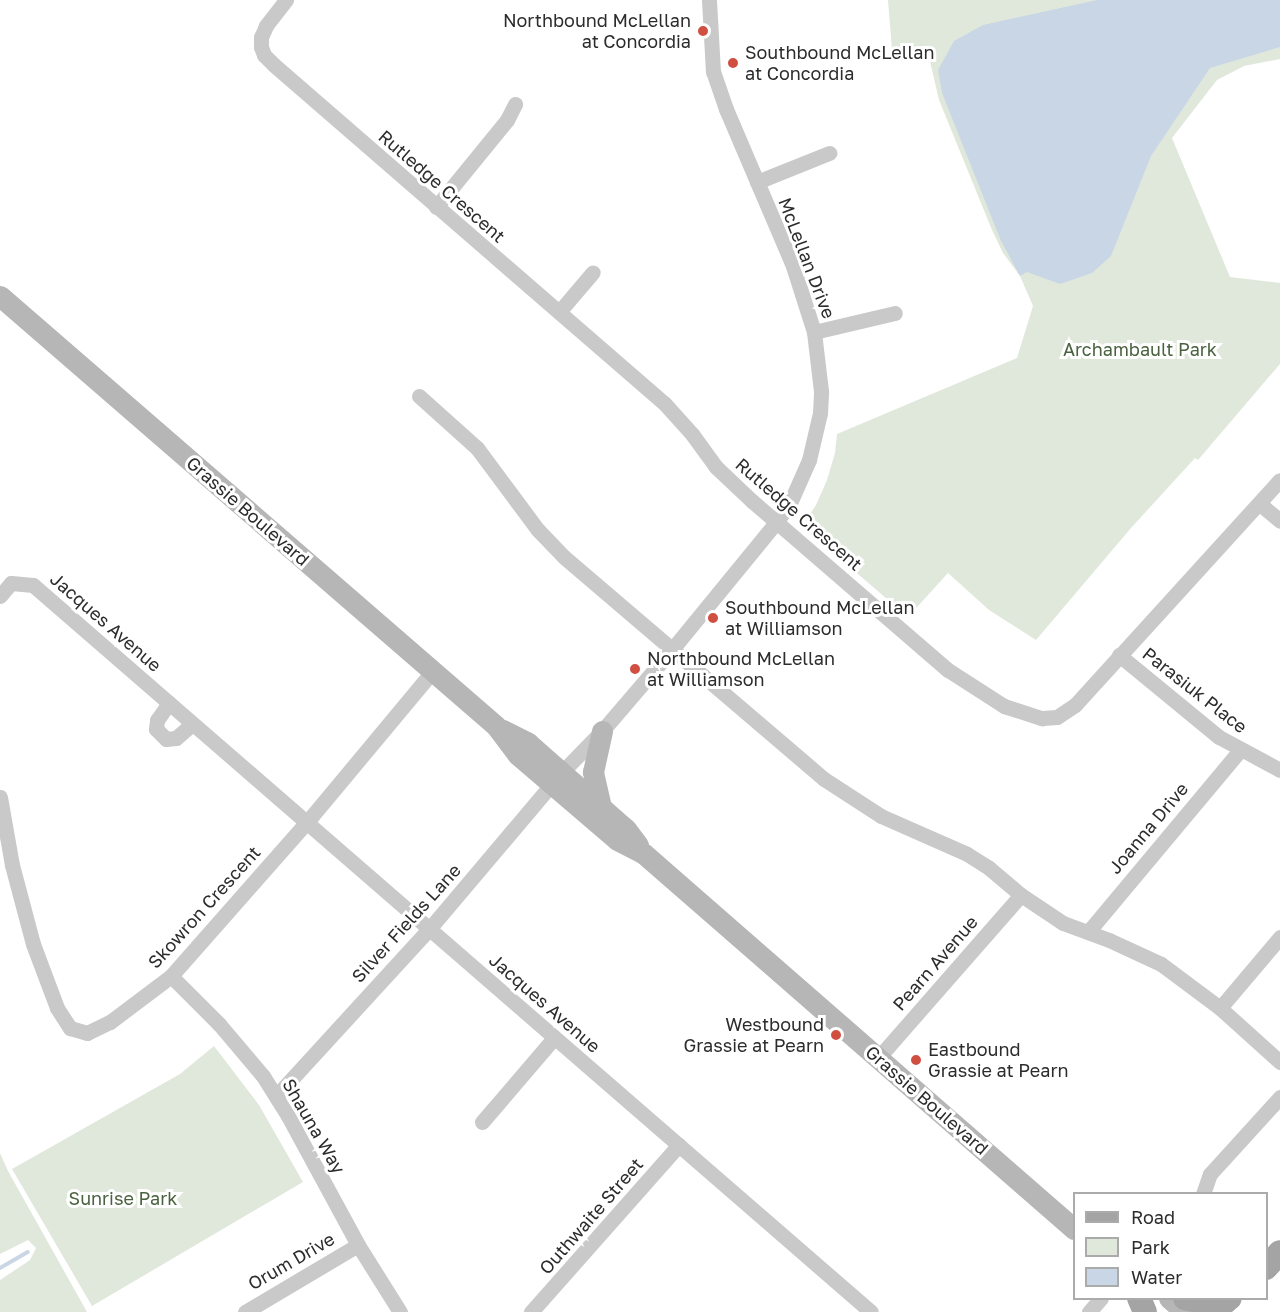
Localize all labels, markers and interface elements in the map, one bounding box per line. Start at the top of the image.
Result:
place label: Northbound McLellan at Concordia [503,10,691,52]
marker: Northbound McLellan at Concordia [696,24,710,38]
place label: Southbound McLellan at Concordia [745,42,934,84]
marker: Southbound McLellan at Concordia [726,56,740,70]
street label: Rutledge Crescent [374,125,510,247]
street label: McLellan Drive [774,195,840,321]
park label: Archambault Park [1063,338,1217,360]
street label: Grassie Boulevard [182,452,314,570]
street label: Rutledge Crescent [731,453,867,575]
street label: Jacques Avenue [46,568,166,676]
place label: Southbound McLellan at Williamson [725,597,914,640]
marker: Southbound McLellan at Williamson [706,611,720,625]
street label: Parasiuk Place [1138,642,1252,738]
place label: Northbound McLellan at Williamson [647,648,835,690]
marker: Northbound McLellan at Williamson [628,662,642,676]
street label: Joanna Drive [1104,778,1192,878]
street label: Skowron Crescent [143,841,265,973]
street label: Silver Fields Lane [347,859,465,987]
street label: Pearn Avenue [888,911,982,1015]
street label: Jacques Avenue [485,949,605,1057]
place label: Westbound Grassie at Pearn [683,1014,824,1056]
marker: Westbound Grassie at Pearn [829,1028,843,1042]
place label: Eastbound Grassie at Pearn [928,1039,1069,1082]
street label: Grassie Boulevard [861,1041,993,1159]
marker: Eastbound Grassie at Pearn [909,1053,923,1067]
street label: Shauna Way [278,1075,350,1177]
street label: Outhwaite Street [535,1153,647,1279]
park label: Sunrise Park [69,1187,177,1209]
legend [1073,1192,1268,1300]
text: Road [1131,1206,1175,1228]
street label: Orum Drive [244,1228,338,1294]
text: Park [1131,1236,1170,1258]
text: Water [1131,1266,1182,1288]

